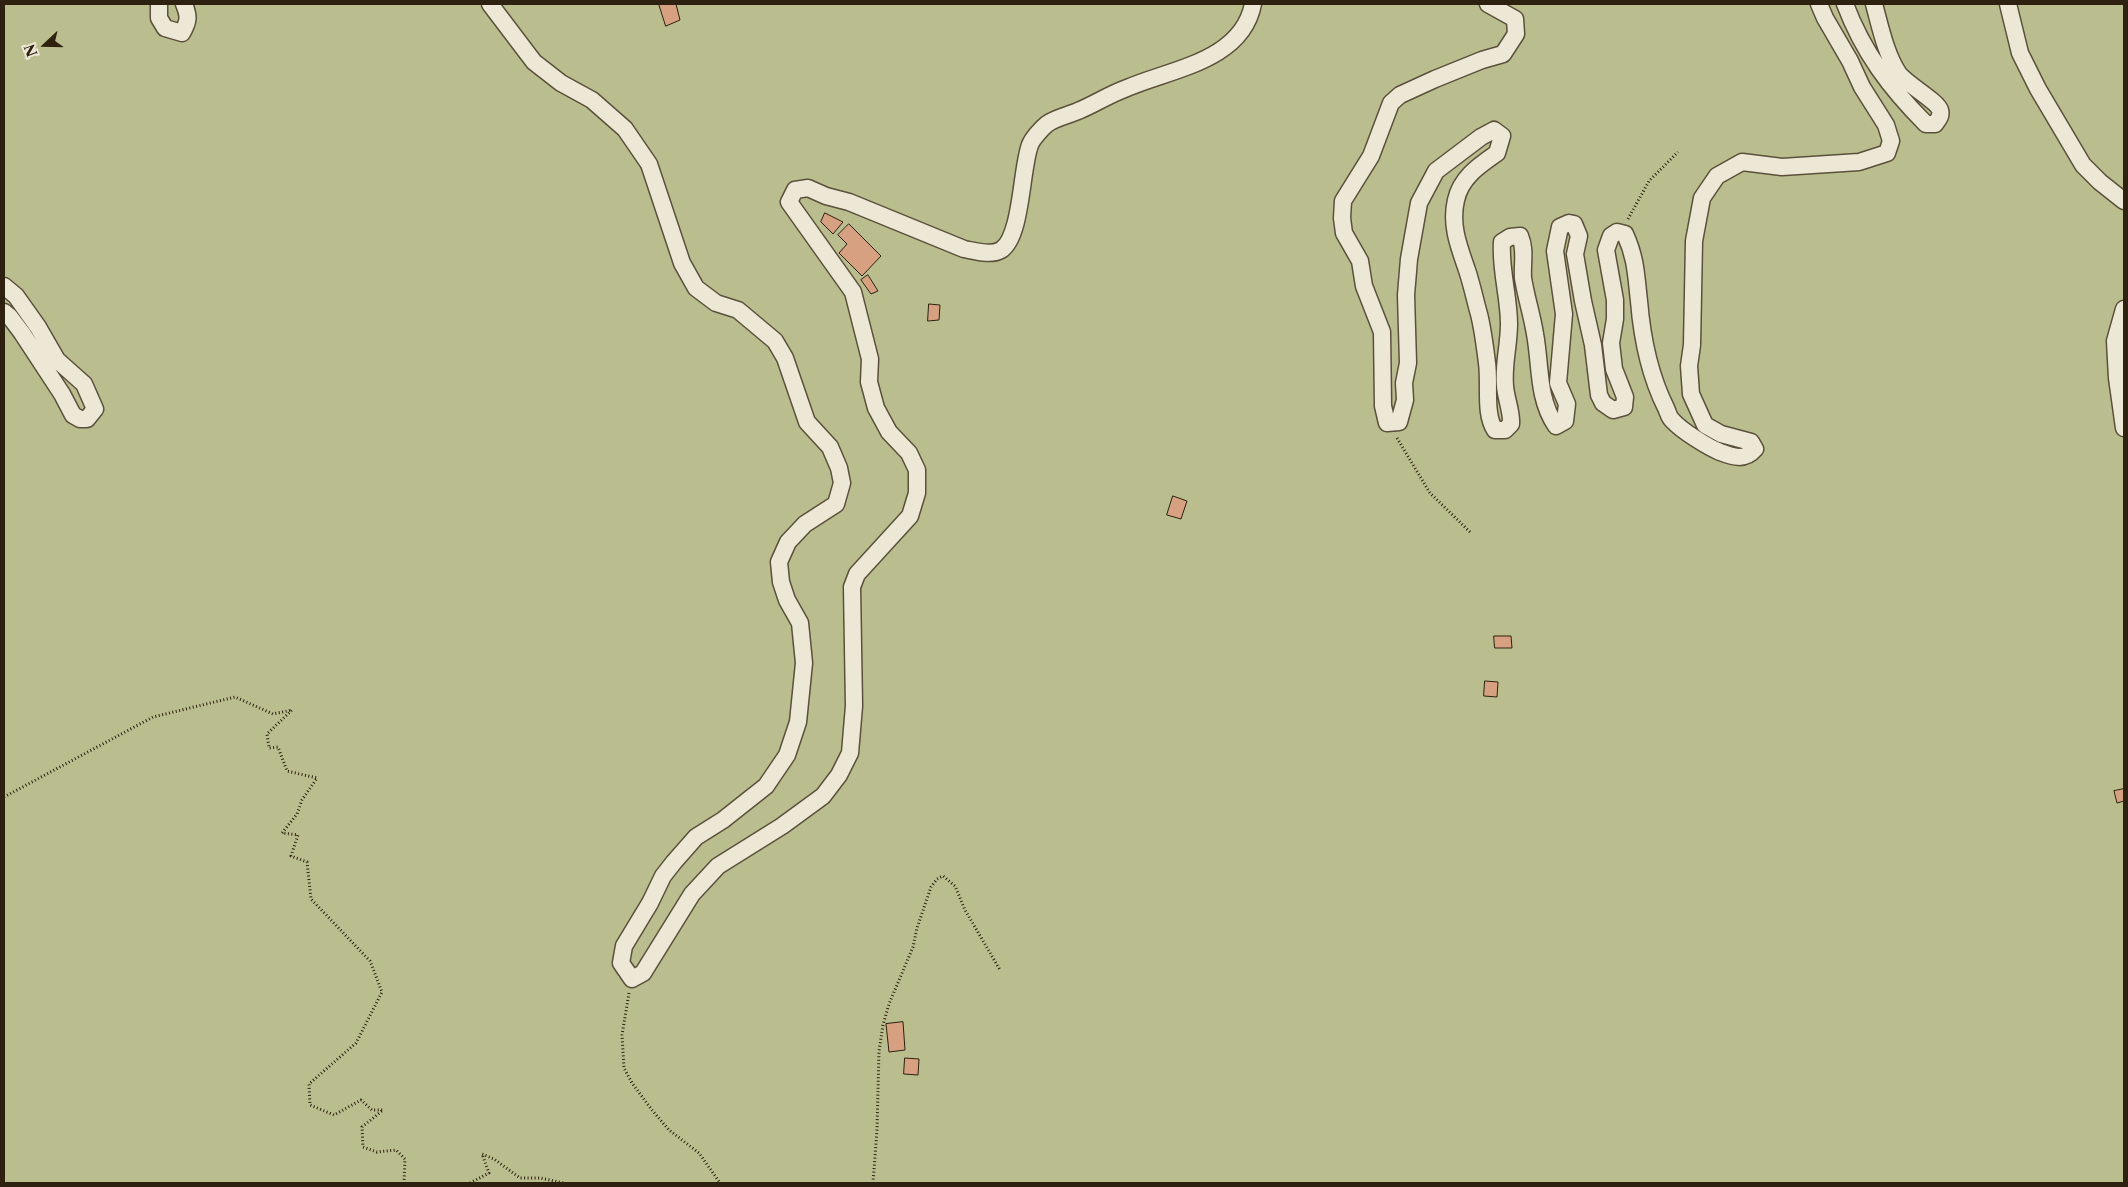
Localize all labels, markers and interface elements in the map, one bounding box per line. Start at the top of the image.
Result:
north arrow [20,20,70,70]
text: N [20,41,42,59]

